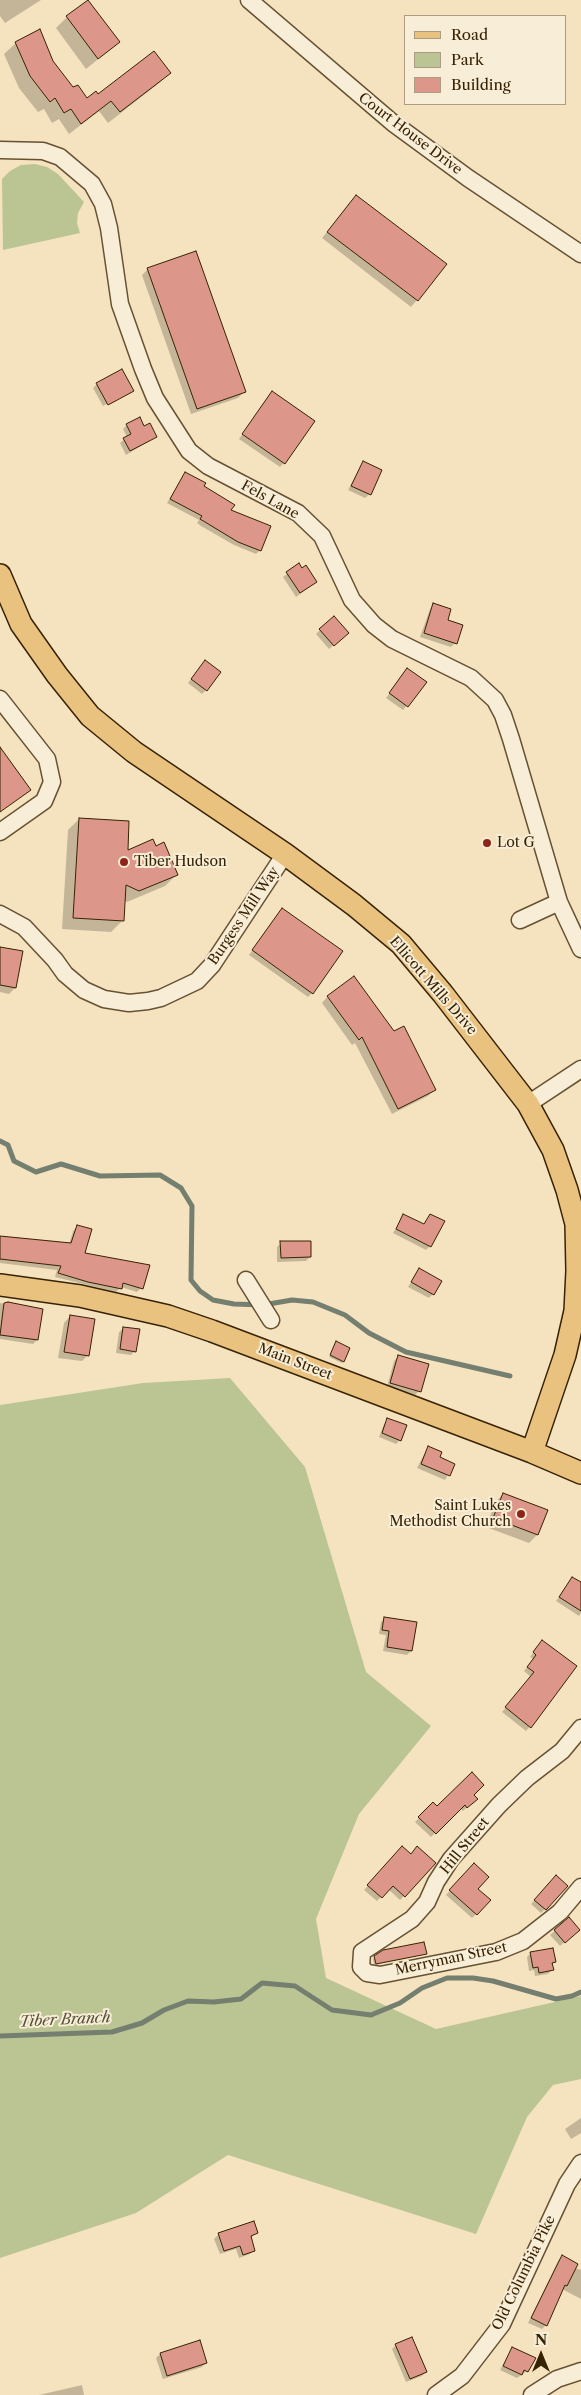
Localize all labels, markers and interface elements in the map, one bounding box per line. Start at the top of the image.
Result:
legend [404,15,566,105]
text: Road [451,25,488,44]
text: Park [451,50,484,69]
text: Building [451,75,511,94]
street label: Court House Drive [355,90,465,178]
street label: Fels Lane [238,477,302,523]
place label: Lot G [497,835,535,851]
marker: Lot G [481,837,493,849]
place label: Tiber Hudson [134,854,227,870]
marker: Tiber Hudson [118,856,130,868]
street label: Burgess Mill Way [205,864,283,968]
street label: Ellicott Mills Drive [386,933,480,1039]
street label: Main Street [256,1340,334,1384]
place label: Saint Lukes Methodist Church [390,1498,511,1530]
marker: Saint Lukes Methodist Church [515,1508,527,1520]
street label: Hill Street [437,1814,493,1878]
street label: Merryman Street [394,1939,508,1979]
water label: Tiber Branch [19,2009,111,2031]
street label: Old Columbia Pike [489,2213,559,2333]
north arrow [516,2330,566,2380]
text: N [535,2331,547,2349]

